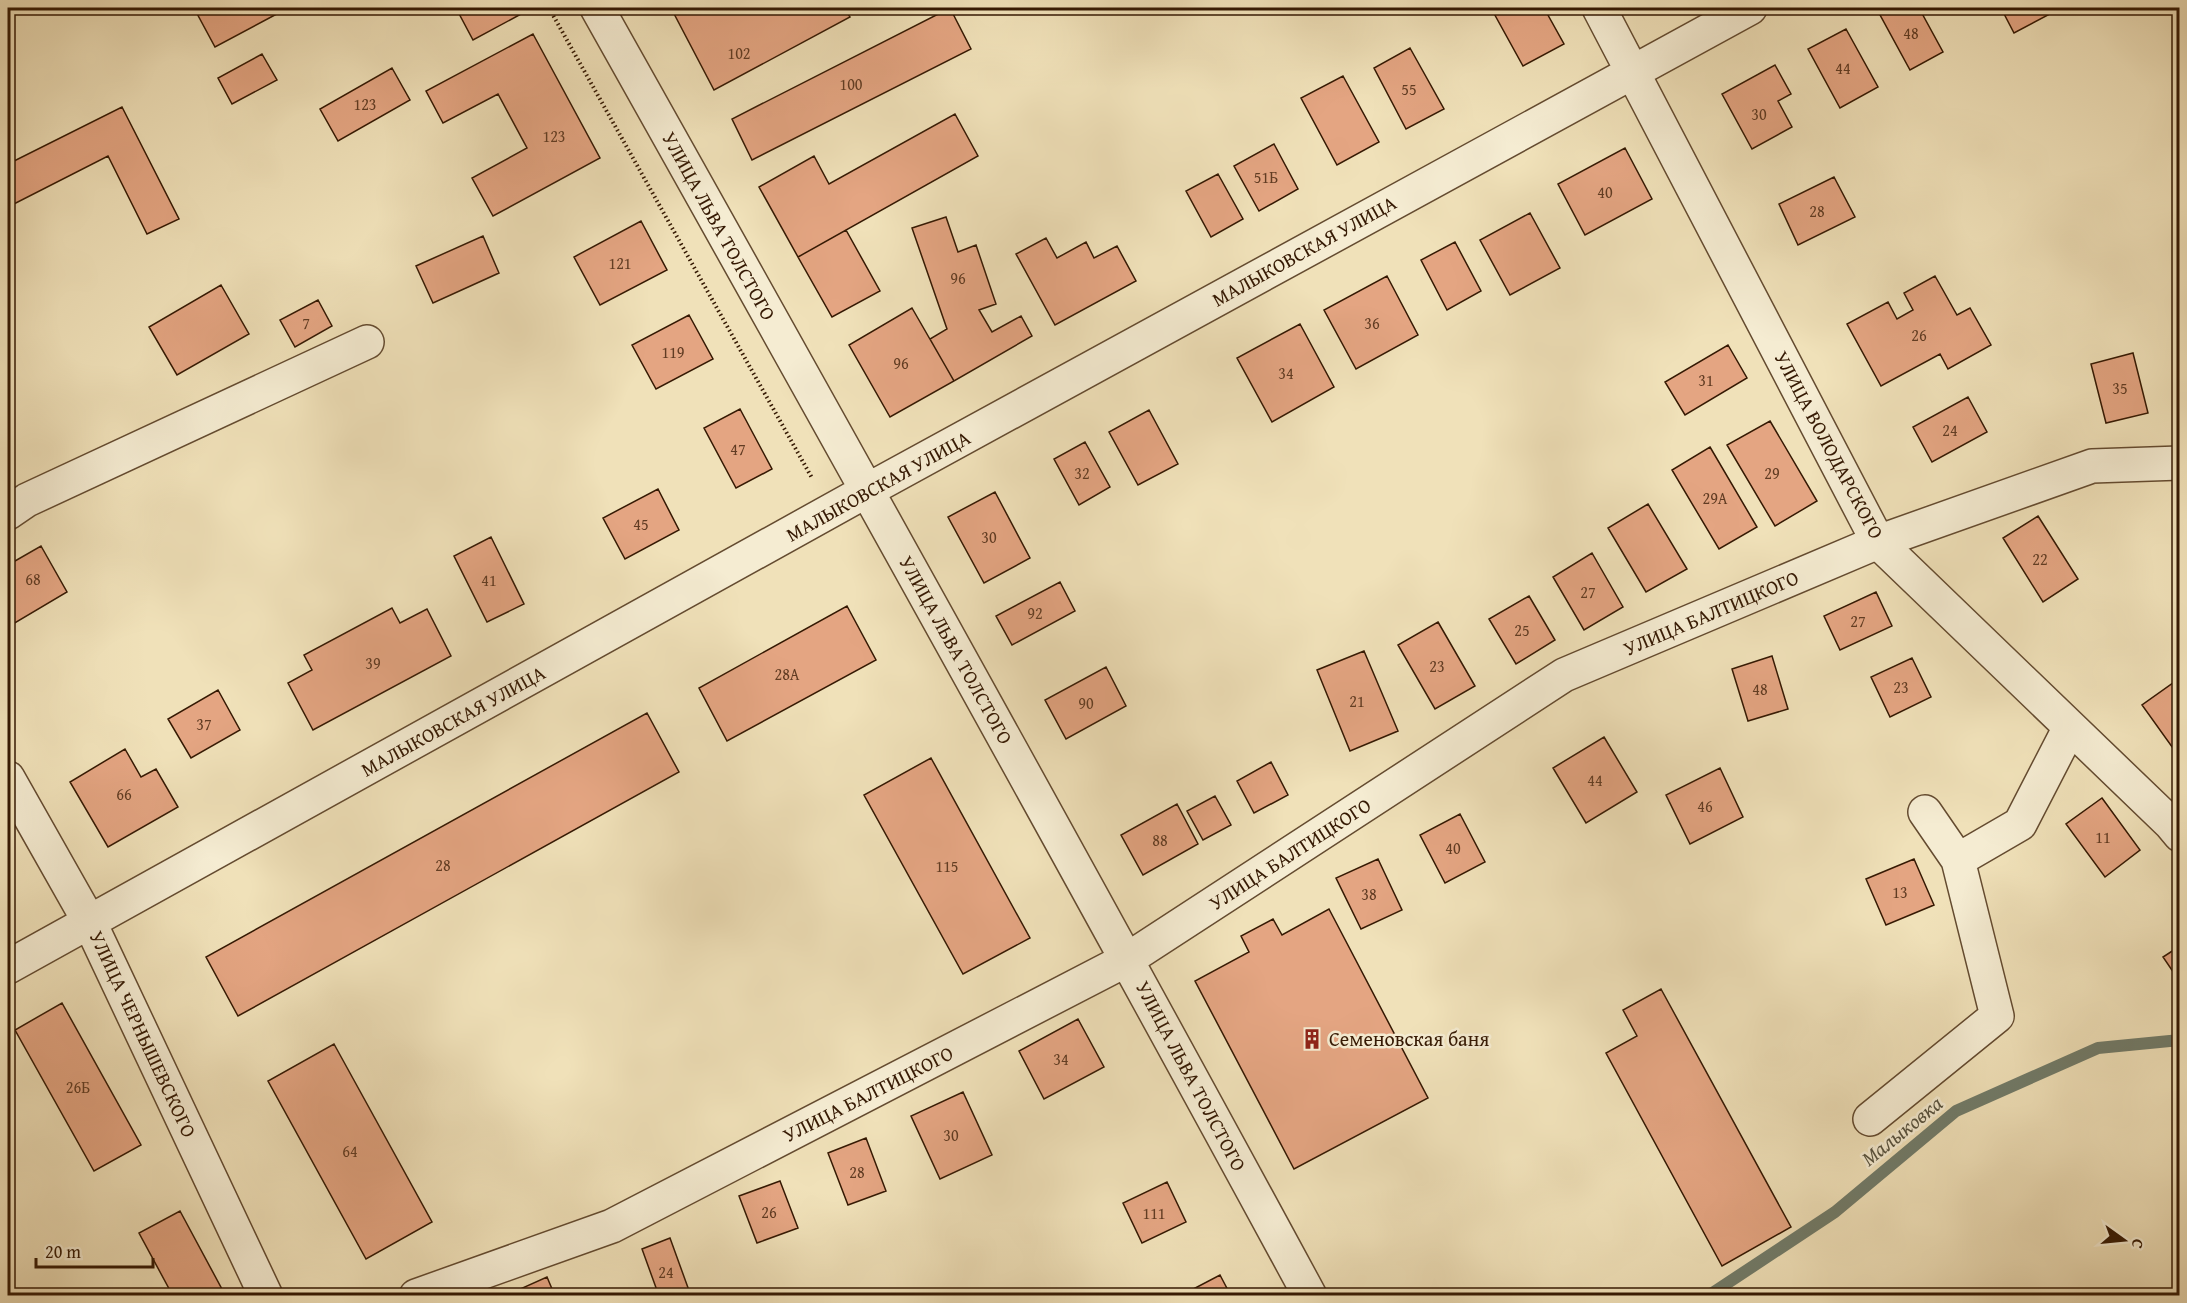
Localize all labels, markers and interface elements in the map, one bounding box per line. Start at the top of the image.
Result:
house number: 48 [1903,21,1919,45]
house number: 102 [727,41,751,65]
house number: 44 [1835,56,1851,80]
house number: 100 [839,72,863,96]
house number: 55 [1401,77,1417,101]
house number: 123 [353,92,377,116]
house number: 30 [1751,102,1767,126]
house number: 123 [542,124,566,148]
street label: УЛИЦА ЛЬВА ТОЛСТОГО [655,126,783,325]
house number: 51Б [1254,165,1278,189]
house number: 40 [1597,180,1613,204]
street label: МАЛЫКОВСКАЯ УЛИЦА [1206,188,1401,313]
house number: 28 [1809,199,1825,223]
house number: 121 [608,251,632,275]
house number: 96 [950,266,966,290]
house number: 7 [302,311,310,335]
house number: 36 [1364,311,1380,335]
house number: 26 [1911,323,1927,347]
house number: 119 [661,340,685,364]
street label: УЛИЦА ВОЛОДАРСКОГО [1768,346,1891,544]
house number: 96 [893,351,909,375]
house number: 34 [1278,361,1294,385]
house number: 31 [1698,368,1714,392]
house number: 35 [2112,376,2128,400]
house number: 24 [1942,418,1958,442]
street label: МАЛЫКОВСКАЯ УЛИЦА [780,423,975,548]
house number: 47 [730,437,746,461]
house number: 32 [1074,461,1090,485]
house number: 29 [1764,461,1780,485]
house number: 29А [1702,486,1728,510]
house number: 45 [633,512,649,536]
house number: 30 [981,525,997,549]
house number: 22 [2032,547,2048,571]
street label: УЛИЦА ЛЬВА ТОЛСТОГО [892,550,1020,749]
street label: УЛИЦА БАЛТИЦКОГО [1619,563,1803,663]
house number: 68 [25,567,41,591]
house number: 41 [481,568,497,592]
house number: 27 [1580,580,1596,604]
house number: 92 [1027,601,1043,625]
house number: 27 [1850,609,1866,633]
house number: 25 [1514,618,1530,642]
house number: 39 [365,651,381,675]
house number: 23 [1429,654,1445,678]
street label: МАЛЫКОВСКАЯ УЛИЦА [355,658,550,783]
house number: 28А [774,662,800,686]
house number: 23 [1893,675,1909,699]
house number: 48 [1752,677,1768,701]
house number: 21 [1349,689,1365,713]
house number: 90 [1078,691,1094,715]
house number: 37 [196,712,212,736]
house number: 44 [1587,768,1603,792]
house number: 66 [116,782,132,806]
street label: УЛИЦА БАЛТИЦКОГО [1203,790,1376,917]
house number: 46 [1697,794,1713,818]
house number: 11 [2095,825,2111,849]
house number: 88 [1152,828,1168,852]
house number: 40 [1445,836,1461,860]
house number: 28 [435,853,451,877]
house number: 115 [935,854,959,878]
house number: 13 [1892,880,1908,904]
house number: 38 [1361,882,1377,906]
street label: УЛИЦА ЧЕРНЫШЕВСКОГО [83,926,204,1142]
street label: УЛИЦА ЛЬВА ТОЛСТОГО [1129,976,1254,1176]
place label: Семеновская баня [1329,1024,1489,1053]
building icon: Семеновская баня [1300,1027,1324,1051]
street label: УЛИЦА БАЛТИЦКОГО [778,1038,958,1149]
house number: 34 [1053,1047,1069,1071]
house number: 26Б [66,1075,90,1099]
water label: Малыковка [1854,1088,1949,1173]
house number: 30 [943,1123,959,1147]
house number: 64 [342,1139,358,1163]
house number: 28 [849,1160,865,1184]
house number: 26 [761,1200,777,1224]
house number: 111 [1142,1201,1166,1225]
north arrow [2094,1210,2154,1270]
scale bar [36,1231,153,1269]
text: С [2126,1236,2151,1251]
text: 20 m [45,1238,81,1265]
house number: 24 [658,1260,674,1284]

